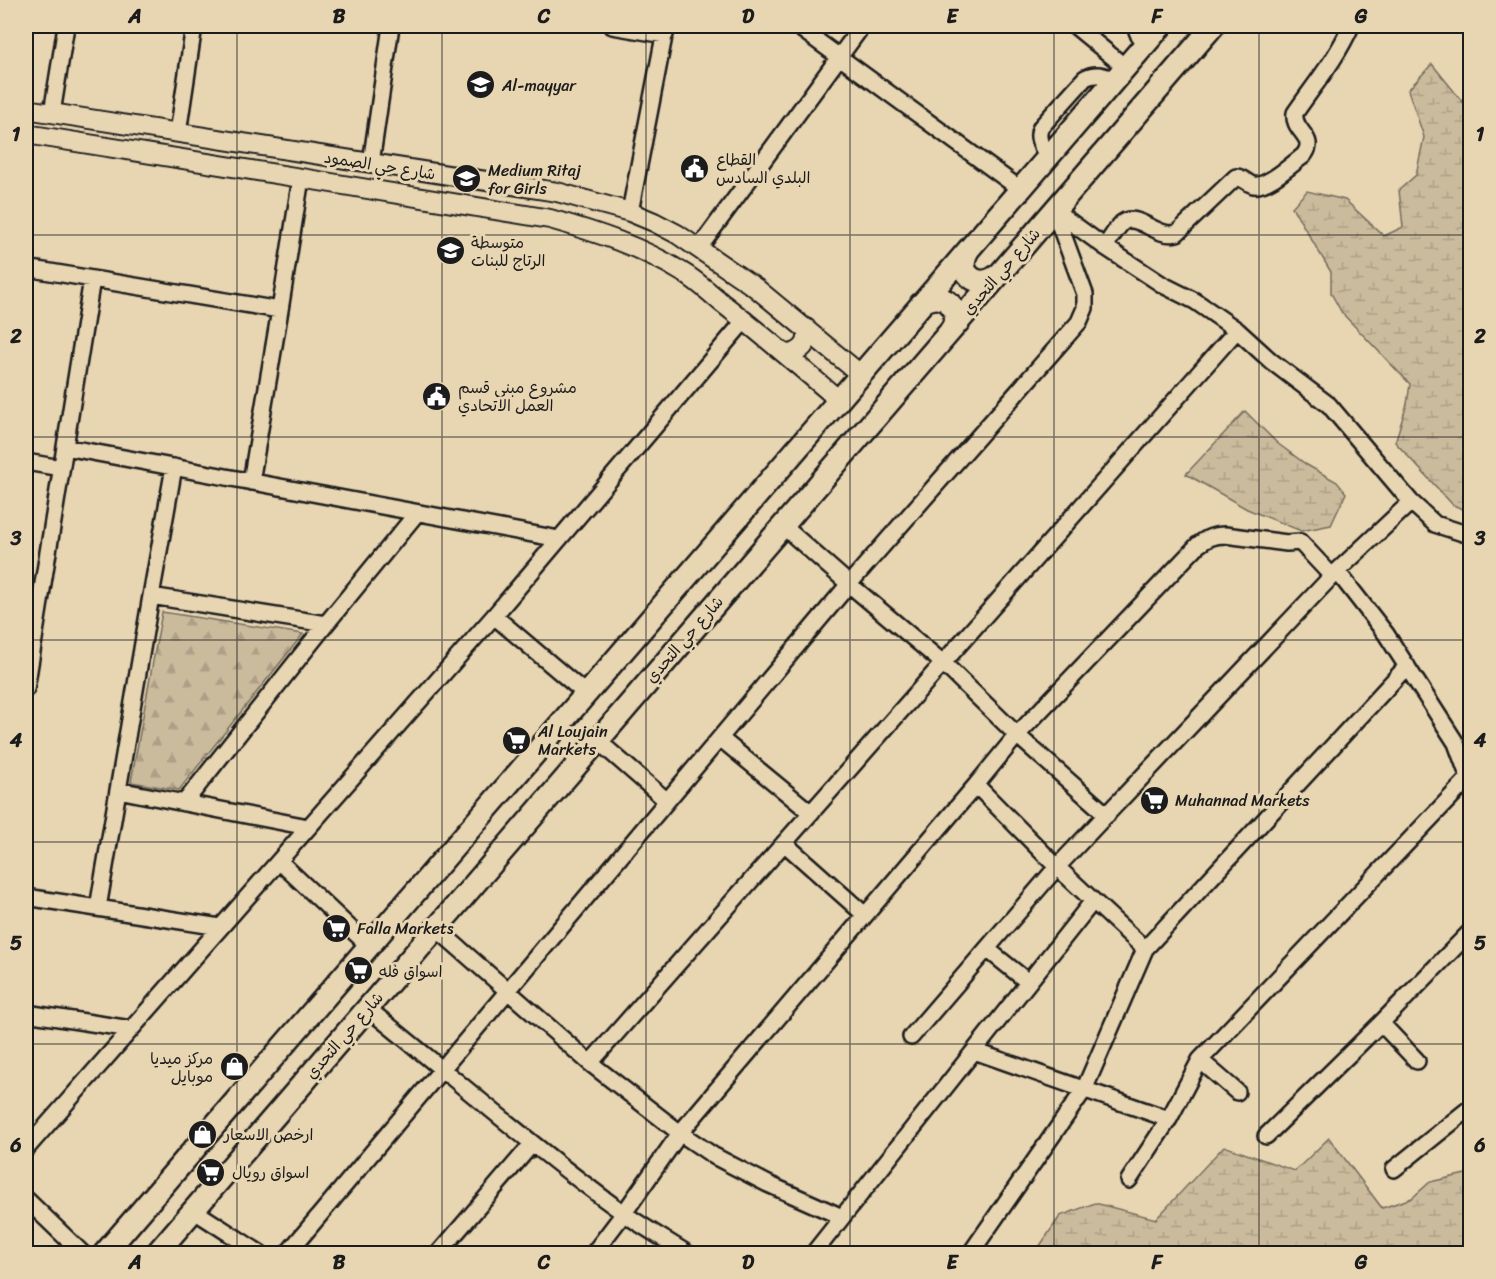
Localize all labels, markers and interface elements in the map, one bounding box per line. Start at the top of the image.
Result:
text: A [127,0,142,34]
text: B [333,0,346,34]
text: C [537,0,551,34]
text: D [742,0,755,34]
text: E [946,0,959,34]
text: F [1151,0,1164,34]
text: G [1354,0,1368,34]
school or university icon: Al-mayyar [465,69,497,101]
place label: Al-mayyar [501,71,577,100]
text: 1 [12,117,21,152]
text: 1 [1476,117,1485,152]
street label: شارع حي الصمود [322,142,438,189]
place label: القطاع البلدي السادس [716,145,810,192]
public building icon: القطاع البلدي السادس [679,152,711,184]
place label: Medium Ritaj for Girls [488,156,582,203]
school or university icon: Medium Ritaj for Girls [451,163,483,195]
street label: شارع حي التحدي [955,221,1048,322]
place label: متوسطة الرتاج للبنات [471,228,545,275]
school or university icon: متوسطة الرتاج للبنات [434,235,466,267]
text: 2 [9,319,22,354]
text: 2 [1473,319,1486,354]
place label: مشروع مبنى قسم العمل الاتحادي [458,373,577,420]
public building icon: مشروع مبنى قسم العمل الاتحادي [421,380,453,412]
text: 3 [10,521,22,556]
text: 3 [1474,521,1486,556]
street label: شارع حي التحدي [638,589,731,690]
place label: Al Loujain Markets [537,717,608,764]
text: 4 [9,723,23,758]
text: 4 [1473,723,1487,758]
supermarket icon: Al Loujain Markets [501,724,533,756]
supermarket icon: Muhannad Markets [1138,784,1170,816]
place label: Muhannad Markets [1175,786,1310,815]
supermarket icon: Falla Markets [320,912,352,944]
place label: Falla Markets [357,914,454,943]
text: 5 [10,926,22,961]
text: 5 [1474,926,1486,961]
supermarket icon: اسواق فله [342,955,374,987]
place label: اسواق فله [379,957,443,986]
street label: شارع حي التحدي [298,985,391,1086]
place label: مركز ميديا موبايل [150,1044,213,1091]
shop icon: مركز ميديا موبايل [218,1051,250,1083]
shop icon: ارخص الاسعار [187,1118,219,1150]
place label: ارخص الاسعار [222,1120,313,1149]
text: 6 [9,1128,22,1163]
text: 6 [1473,1128,1486,1163]
supermarket icon: اسواق رويال [195,1156,227,1188]
place label: اسواق رويال [232,1158,309,1187]
text: A [127,1245,142,1279]
text: B [333,1245,346,1279]
text: C [537,1245,551,1279]
text: D [742,1245,755,1279]
text: E [946,1245,959,1279]
text: F [1151,1245,1164,1279]
text: G [1354,1245,1368,1279]

